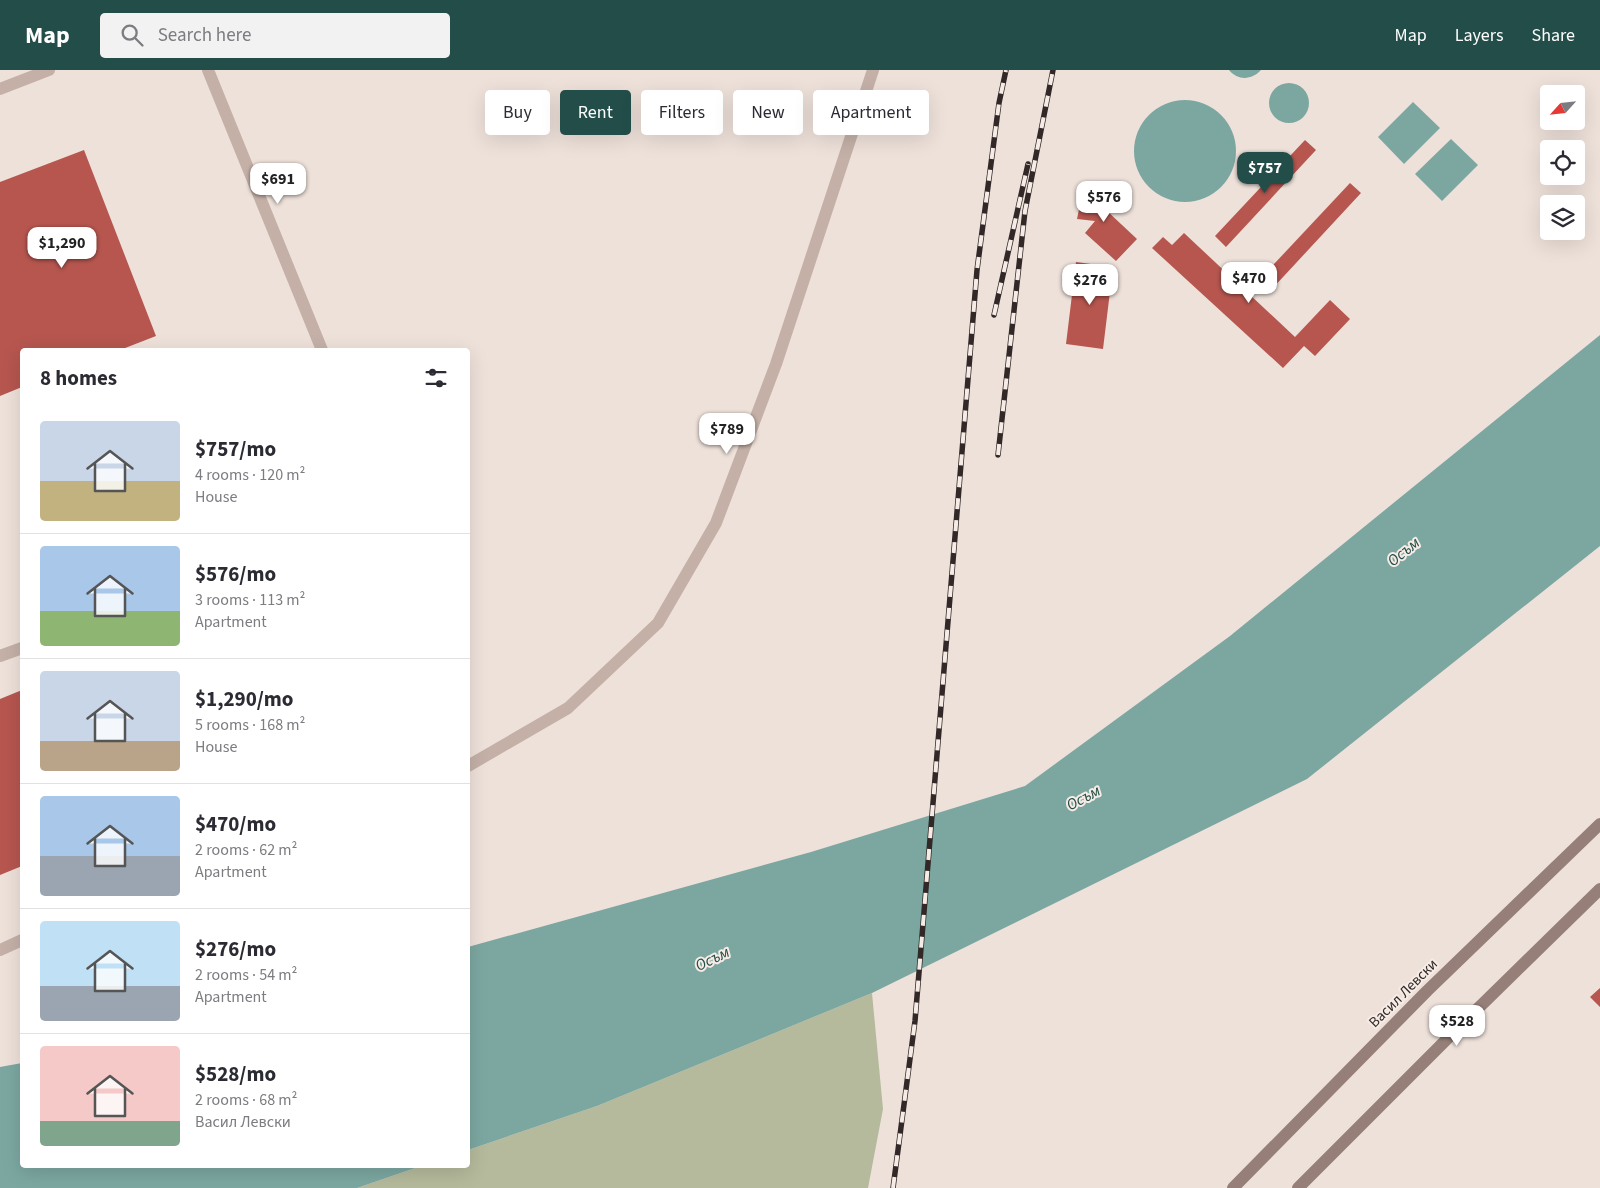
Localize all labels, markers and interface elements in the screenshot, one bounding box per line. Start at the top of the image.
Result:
search box [100,13,450,58]
text: Map [25,18,70,53]
icon: search [118,21,146,49]
text: Search here [158,22,251,49]
text: Map [1395,23,1427,48]
text: Layers [1455,23,1504,48]
text: Share [1532,23,1575,48]
north arrow [1540,85,1585,130]
map controls [1540,85,1585,240]
chip: Buy [485,90,550,135]
chip: Rent [560,90,631,135]
chip: Filters [641,90,723,135]
chip: New [733,90,803,135]
chip: Apartment [813,90,929,135]
button: locate [1540,140,1585,185]
pin: $757 [1235,152,1295,194]
text: $757 [1248,157,1282,179]
pin: $691 [248,162,308,205]
text: $691 [261,168,295,190]
pin: $576 [1074,180,1134,223]
text: $576 [1087,186,1121,208]
button: layers [1540,195,1585,240]
pin: $1,290 [21,226,103,269]
text: $1,290 [38,232,86,254]
pin: $470 [1219,262,1279,304]
pin: $276 [1060,264,1120,306]
text: $470 [1232,267,1266,289]
text: $276 [1073,269,1107,291]
text: 8 homes [40,363,117,393]
icon: filters [422,364,450,392]
pin: $789 [697,412,757,455]
text: $789 [710,418,744,440]
text: $757/mo [195,434,276,464]
icon: home [80,441,140,501]
text: 4 rooms · 120 m² [195,464,305,486]
text: House [195,486,237,508]
water label: Осъм [1383,532,1424,572]
text: $576/mo [195,559,276,589]
icon: home [80,566,140,626]
text: 3 rooms · 113 m² [195,589,305,611]
text: Apartment [195,611,267,633]
text: $1,290/mo [195,684,294,714]
icon: home [80,691,140,751]
text: 5 rooms · 168 m² [195,714,305,736]
text: House [195,736,237,758]
water label: Осъм [1063,780,1104,816]
text: $470/mo [195,809,276,839]
icon: home [80,816,140,876]
text: 2 rooms · 62 m² [195,839,297,861]
text: Apartment [195,861,267,883]
text: $276/mo [195,934,276,964]
icon: home [80,941,140,1001]
water label: Осъм [692,941,733,977]
street label: Васил Левски [1364,954,1443,1033]
text: 2 rooms · 54 m² [195,964,297,986]
text: Apartment [195,986,267,1008]
pin: $528 [1427,1004,1487,1047]
text: $528 [1440,1010,1474,1032]
text: $528/mo [195,1059,276,1089]
icon: home [80,1066,140,1126]
text: 2 rooms · 68 m² [195,1089,297,1111]
text: Васил Левски [195,1111,291,1133]

